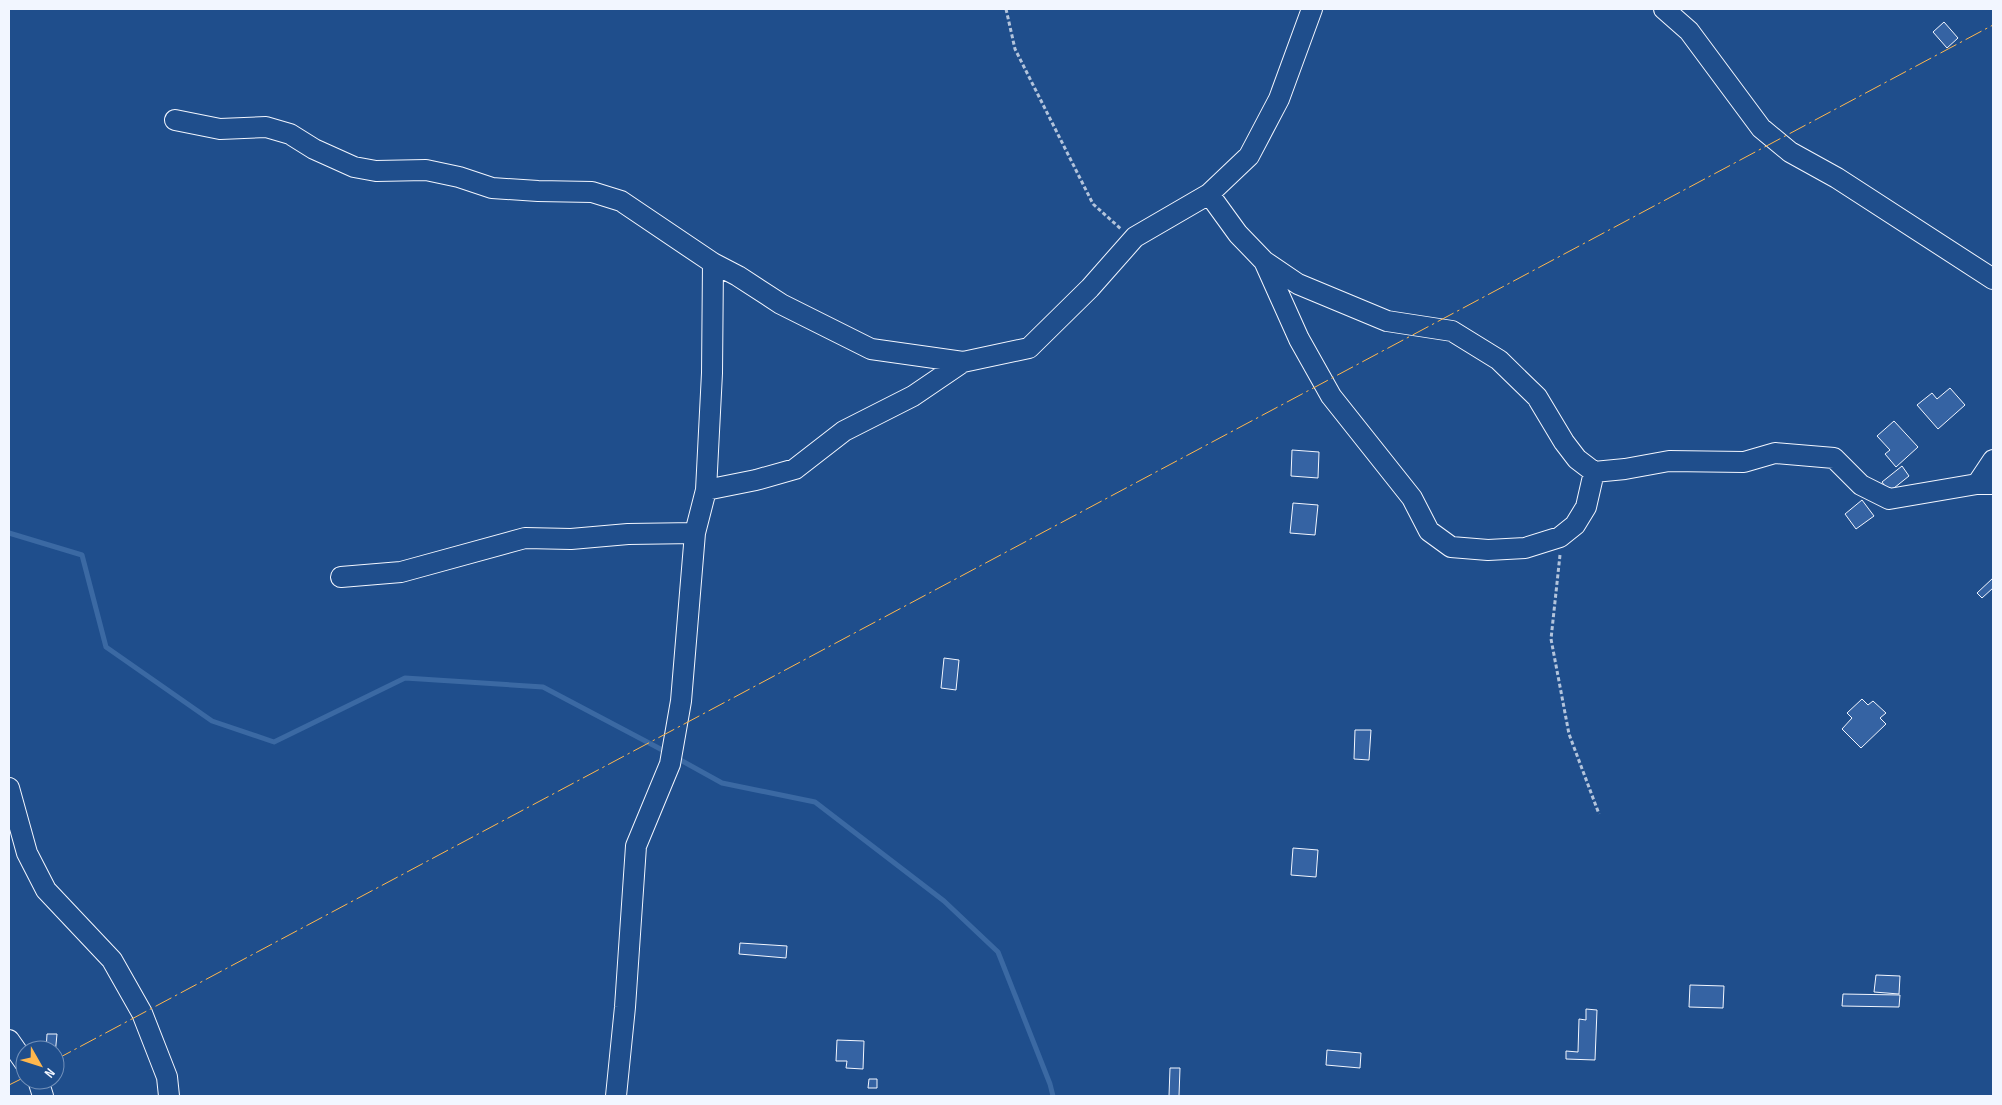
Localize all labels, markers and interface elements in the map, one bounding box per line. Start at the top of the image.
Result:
north arrow [15,1040,65,1090]
text: N [41,1065,59,1081]

